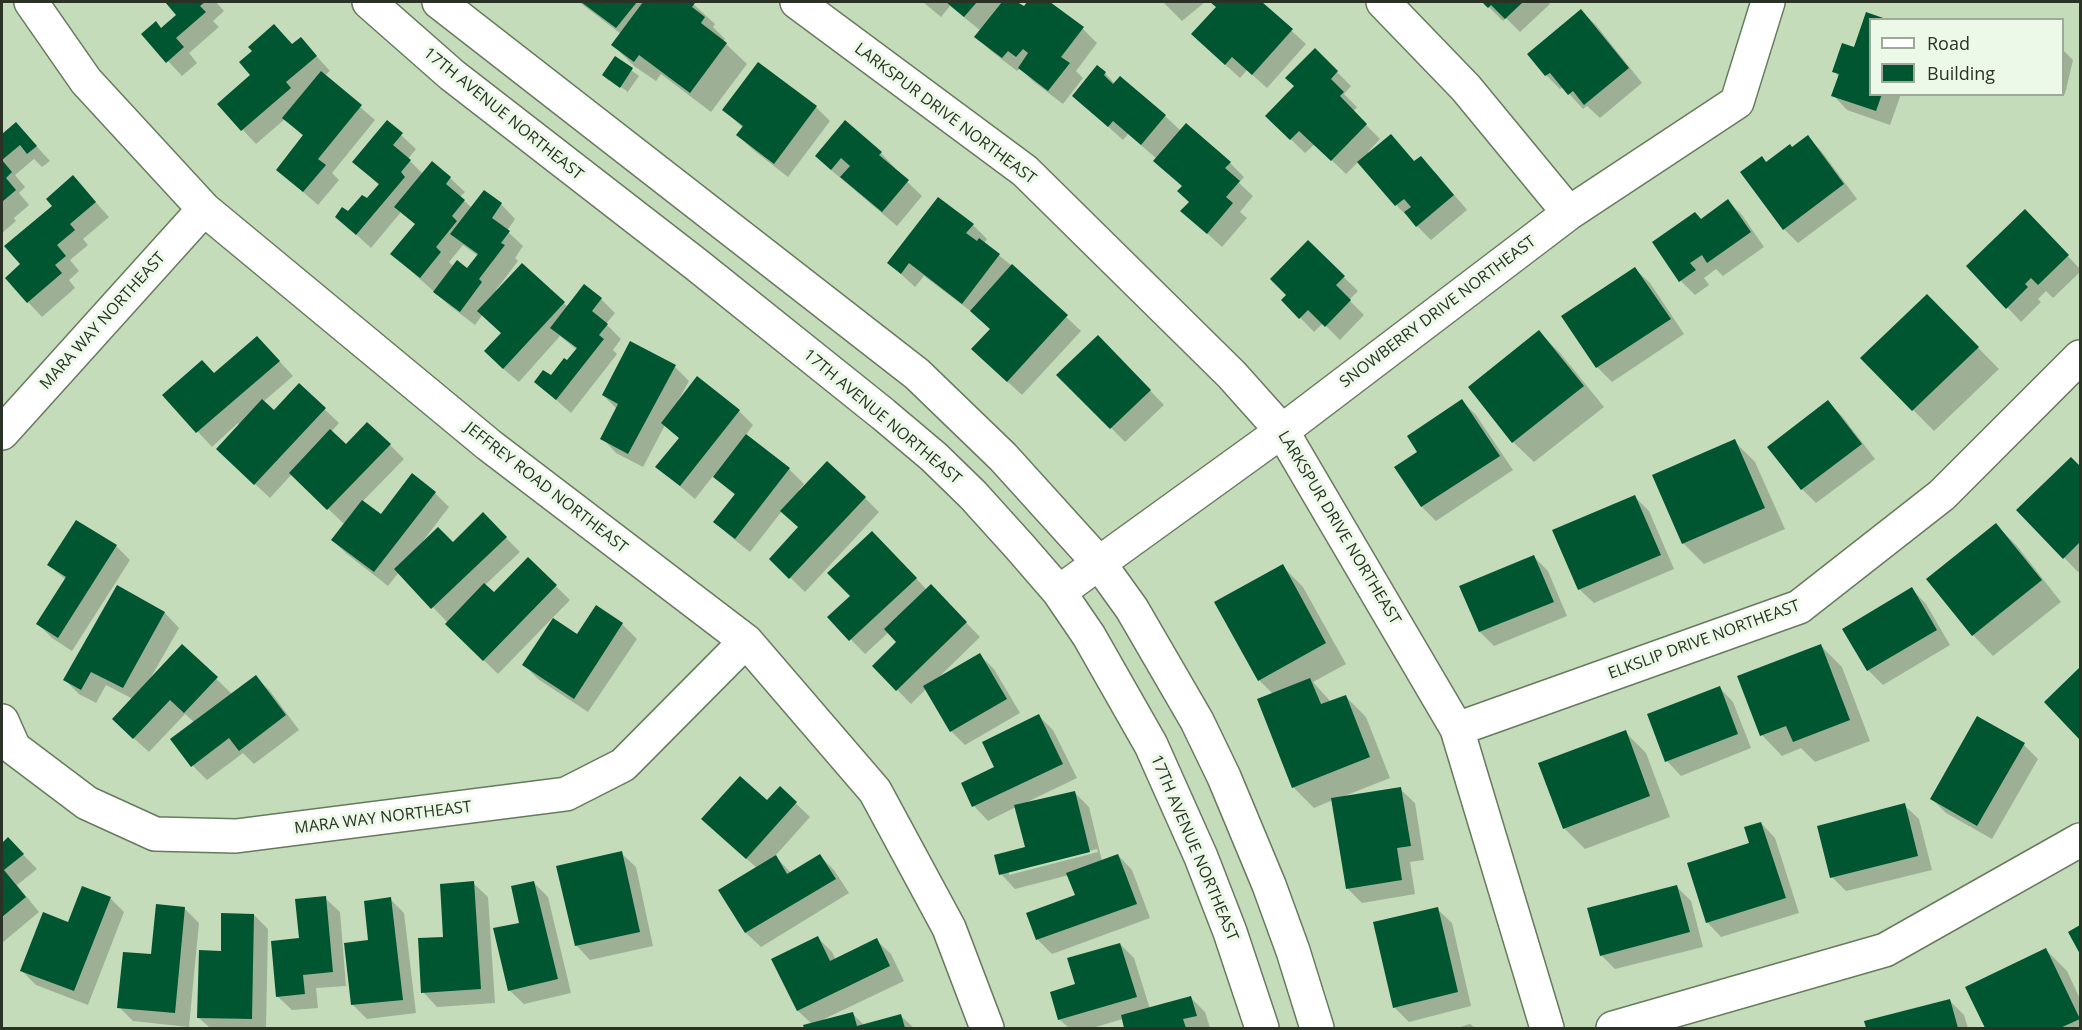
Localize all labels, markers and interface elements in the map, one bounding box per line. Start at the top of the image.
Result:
legend [1869,18,2064,96]
text: Road [1927,31,1970,55]
street label: LARKSPUR DRIVE NORTHEAST [850,39,1040,189]
street label: 17TH AVENUE NORTHEAST [419,44,587,184]
text: Building [1927,61,1995,85]
street label: SNOWBERRY DRIVE NORTHEAST [1336,232,1540,392]
street label: MARA WAY NORTHEAST [36,248,170,394]
street label: 17TH AVENUE NORTHEAST [799,345,965,489]
street label: JEFFREY ROAD NORTHEAST [461,418,631,558]
street label: LARKSPUR DRIVE NORTHEAST [1274,428,1404,628]
street label: ELKSLIP DRIVE NORTHEAST [1606,596,1802,684]
street label: 17TH AVENUE NORTHEAST [1146,752,1242,944]
street label: MARA WAY NORTHEAST [293,798,473,838]

